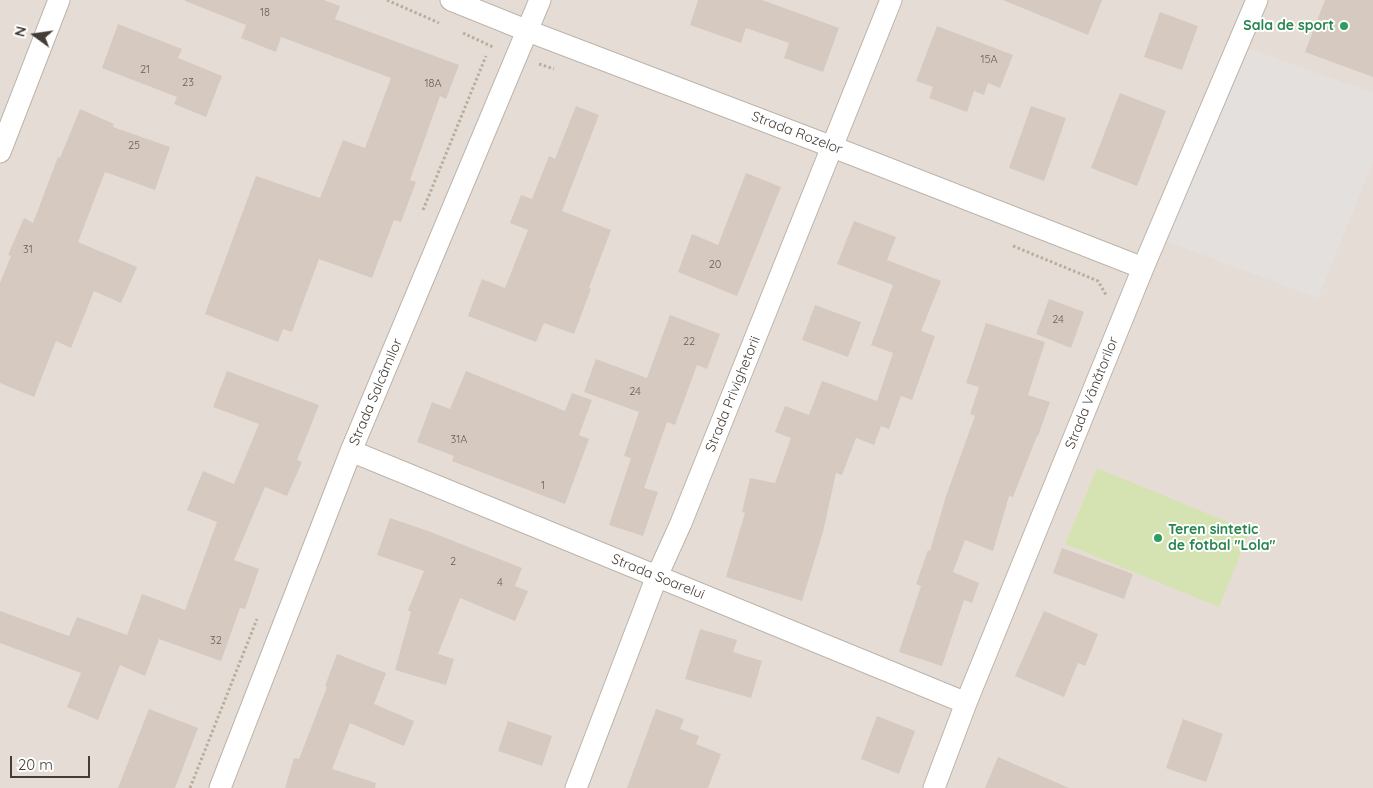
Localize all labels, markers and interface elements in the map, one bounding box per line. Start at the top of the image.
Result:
house number: 18 [260,6,270,20]
north arrow [10,10,60,60]
place label: Sala de sport [1243,18,1334,34]
marker: Sala de sport [1338,20,1350,32]
text: N [10,24,30,39]
house number: 15A [980,53,998,67]
house number: 21 [140,63,150,77]
house number: 23 [182,76,194,90]
house number: 18A [424,77,442,91]
street label: Strada Rozelor [749,108,845,158]
house number: 25 [128,139,140,153]
house number: 31 [23,243,33,257]
house number: 20 [709,258,721,272]
house number: 24 [1052,313,1064,327]
street label: Strada Privighetorii [702,334,764,454]
street label: Strada Vânătorilor [1062,334,1122,452]
house number: 22 [683,335,695,349]
street label: Strada Salcâmilor [346,336,406,448]
house number: 24 [629,385,641,399]
house number: 31A [451,433,467,447]
house number: 1 [541,479,545,493]
place label: Teren sintetic de fotbal "Lola" [1168,522,1276,554]
marker: Teren sintetic de fotbal "Lola" [1152,532,1164,544]
street label: Strada Soarelui [609,551,707,603]
house number: 2 [450,555,456,569]
house number: 4 [497,576,503,590]
house number: 32 [210,634,222,648]
scale bar [12,746,92,778]
text: 20 m [18,755,53,774]

